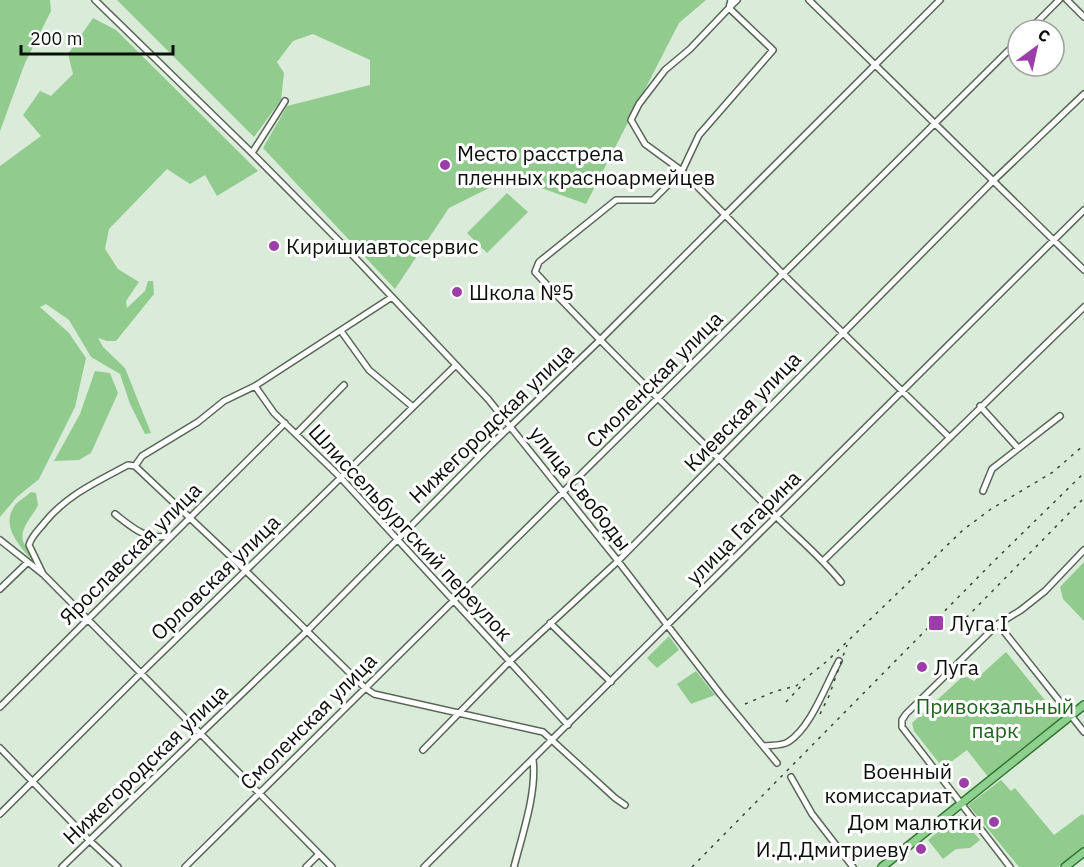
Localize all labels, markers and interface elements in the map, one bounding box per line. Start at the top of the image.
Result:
scale bar [21,18,172,56]
north arrow [1006,18,1066,78]
text: С [1034,24,1054,47]
text: 200 m [30,27,82,50]
place label: Место расстрела пленных красноармейцев [457,139,715,191]
marker: Место расстрела пленных красноармейцев [438,158,452,172]
place label: Киришиавтосервис [286,232,479,260]
marker: Киришиавтосервис [267,239,281,253]
place label: Школа №5 [469,278,574,306]
marker: Школа №5 [450,285,464,299]
street label: Смоленская улица [580,305,728,453]
street label: Нижегородская улица [403,337,579,509]
street label: Киевская улица [677,345,807,477]
street label: Шлиссельбургский переулок [303,418,519,646]
street label: улица Свободы [523,420,639,556]
street label: улица Гагарина [680,464,806,590]
street label: Ярославская улица [53,476,207,630]
street label: Орловская улица [144,508,286,646]
place label: Луга I [950,609,1008,637]
marker: Луга I [927,614,945,632]
street label: Смоленская улица [234,647,382,795]
place label: Луга [934,653,979,681]
marker: Луга [915,660,929,674]
street label: Нижегородская улица [57,678,233,850]
park label: Привокзальный парк [916,692,1074,744]
place label: Военный комиссариат [825,757,952,809]
marker: Военный комиссариат [957,776,971,790]
place label: Дом малютки [848,808,982,836]
marker: Дом малютки [987,815,1001,829]
place label: И.Д.Дмитриеву [756,835,910,863]
marker: И.Д.Дмитриеву [914,842,928,856]

